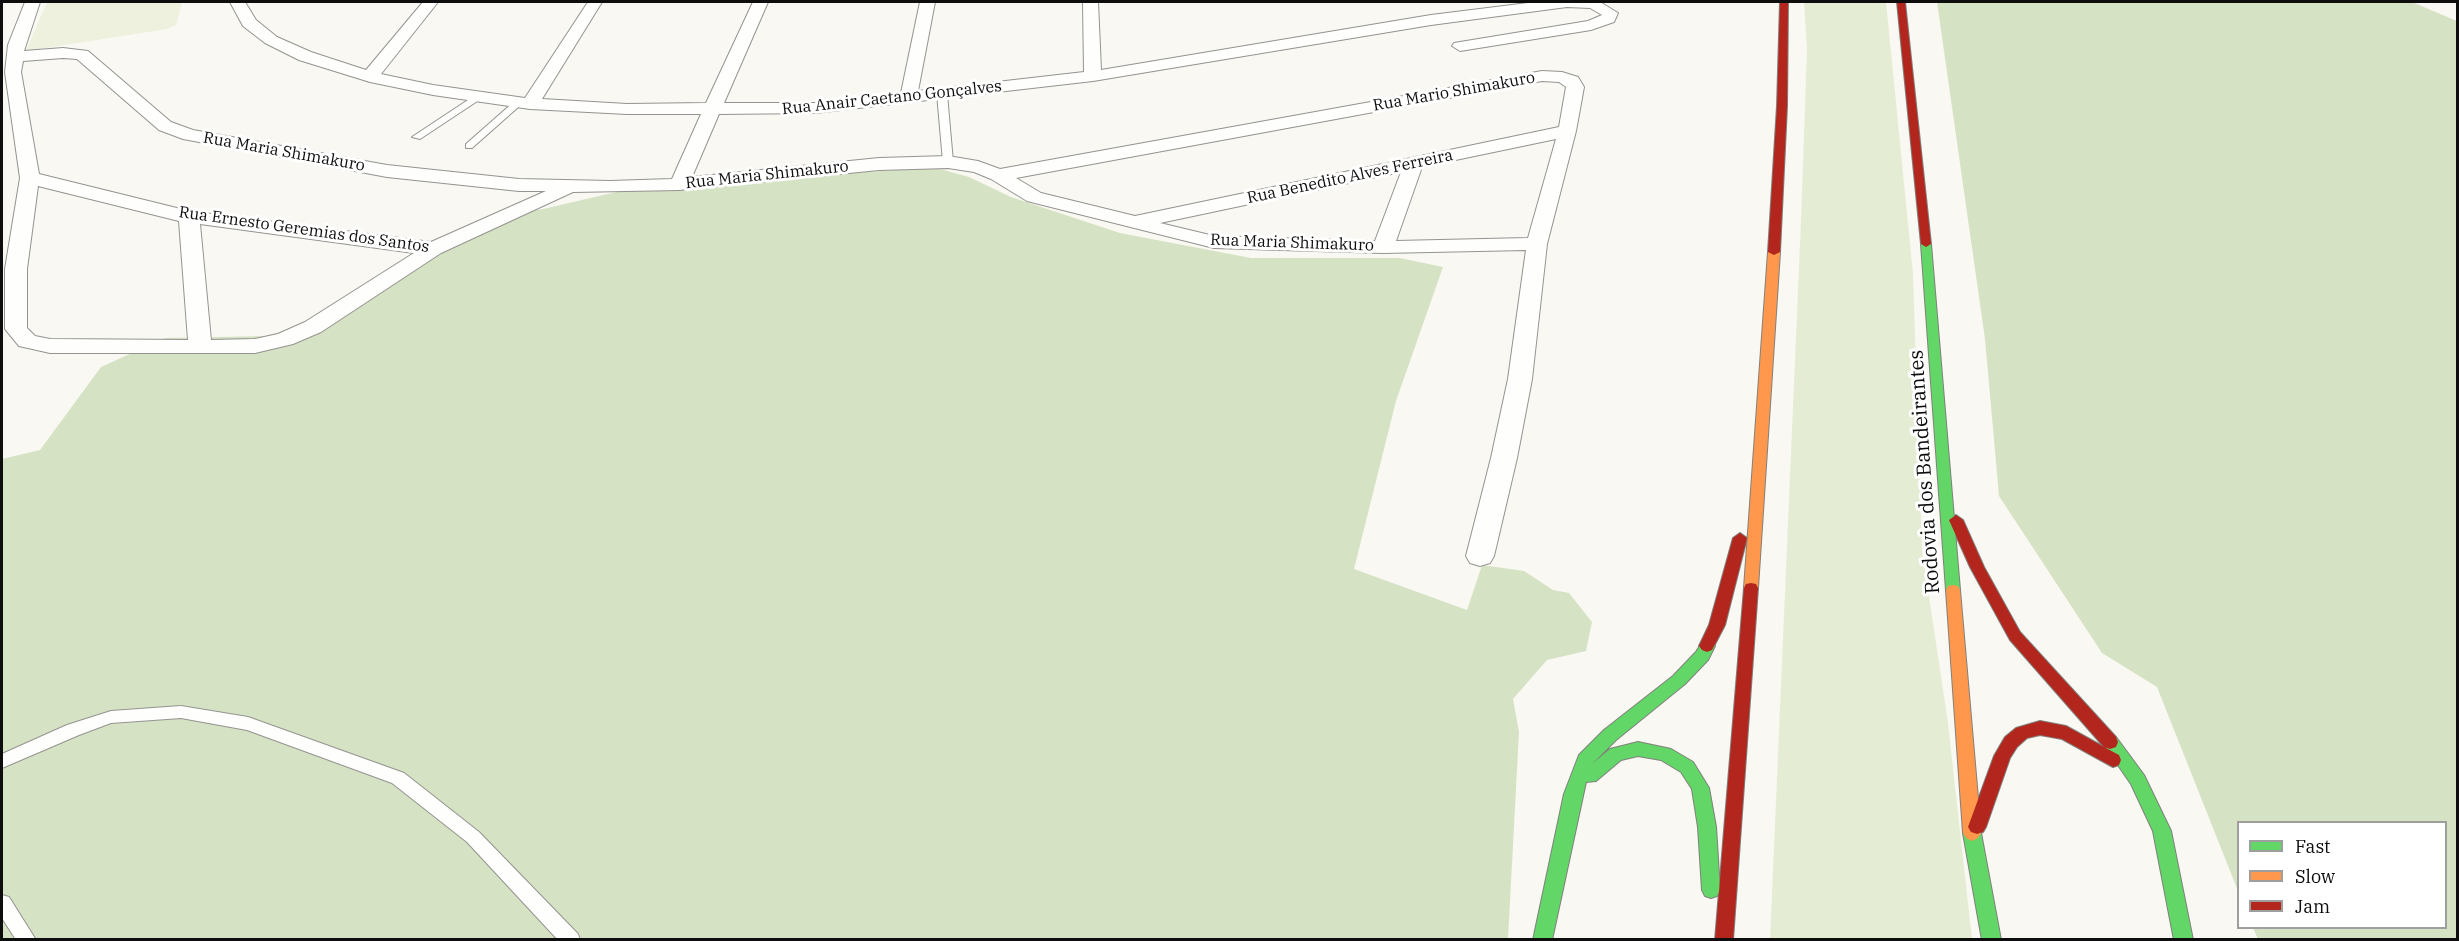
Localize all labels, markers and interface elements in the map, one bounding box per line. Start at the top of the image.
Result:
street label: Rua Mario Shimakuro [1371,68,1537,116]
street label: Rua Anair Caetano Gonçalves [781,77,1003,119]
street label: Rua Maria Shimakuro [202,128,366,176]
street label: Rua Benedito Alves Ferreira [1245,146,1455,208]
street label: Rua Maria Shimakuro [684,157,850,193]
street label: Rua Ernesto Geremias dos Santos [178,203,430,257]
street label: Rua Maria Shimakuro [1210,231,1374,255]
street label: Rodovia dos Bandeirantes [1904,349,1946,595]
legend [2237,821,2447,929]
text: Fast [2295,835,2330,858]
text: Slow [2295,865,2335,888]
text: Jam [2295,895,2330,918]

